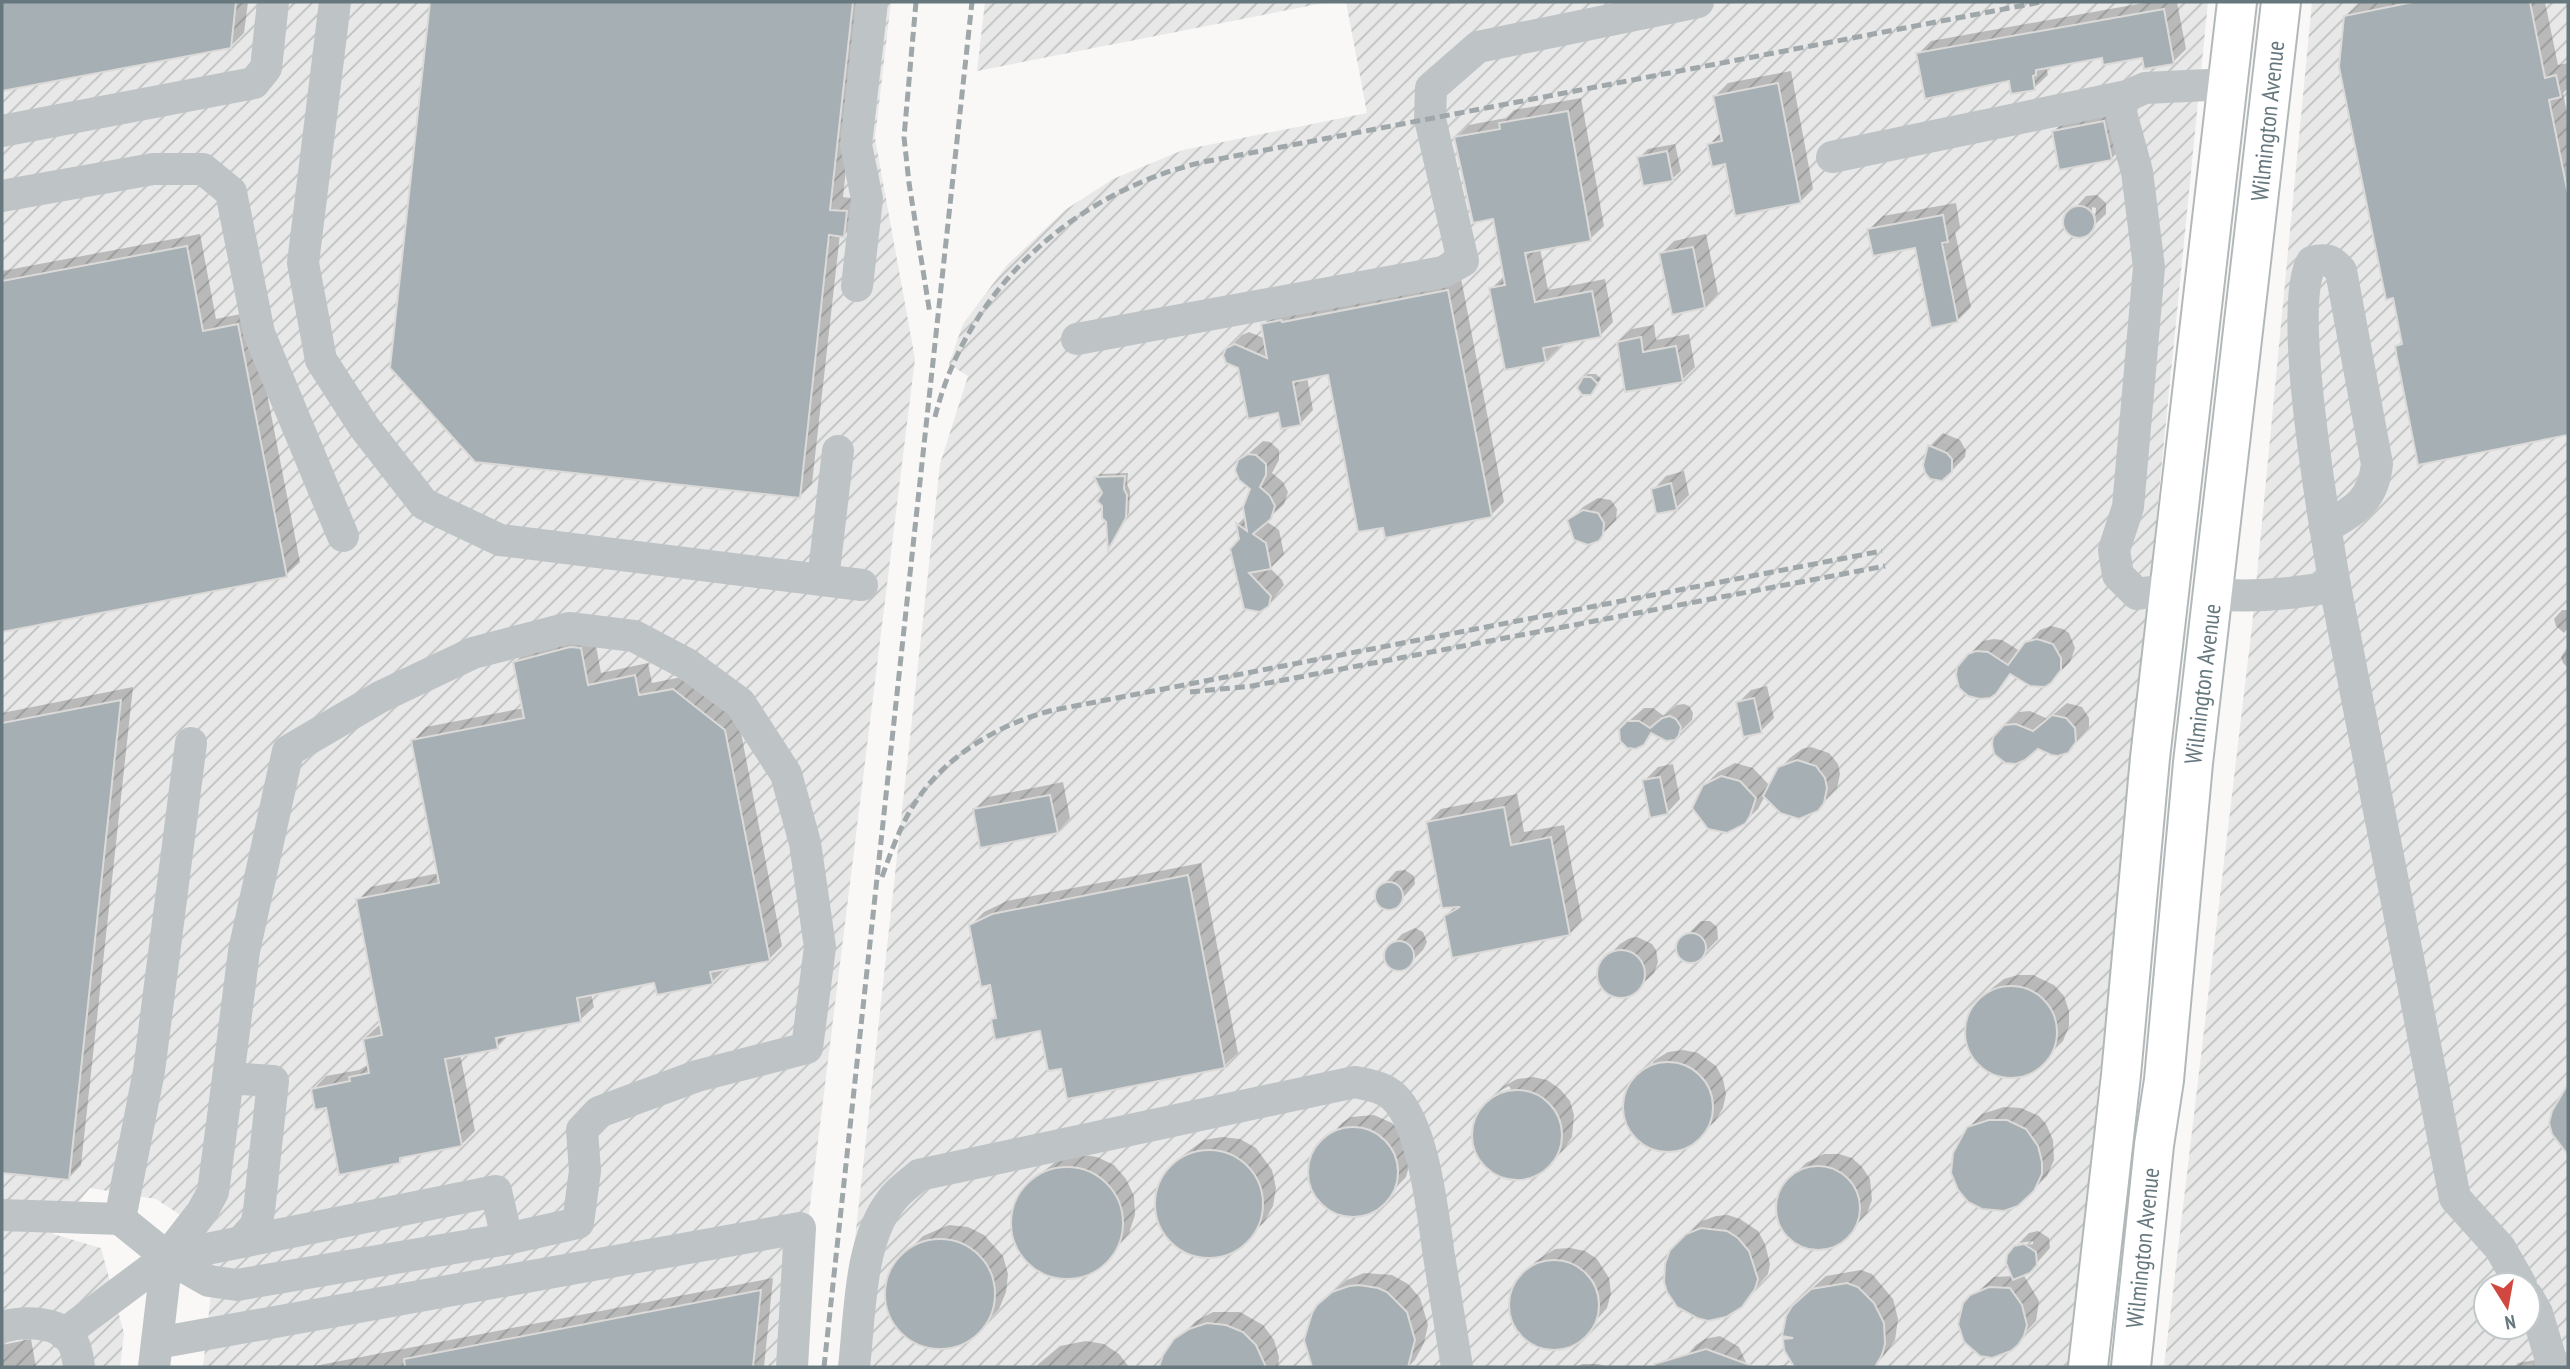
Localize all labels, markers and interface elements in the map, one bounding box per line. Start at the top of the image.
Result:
street label: Wilmington Avenue [2244,39,2291,203]
street label: Wilmington Avenue [2177,602,2228,766]
street label: Wilmington Avenue [2119,1166,2166,1330]
north arrow [2472,1271,2542,1341]
text: N [2503,1310,2518,1335]

